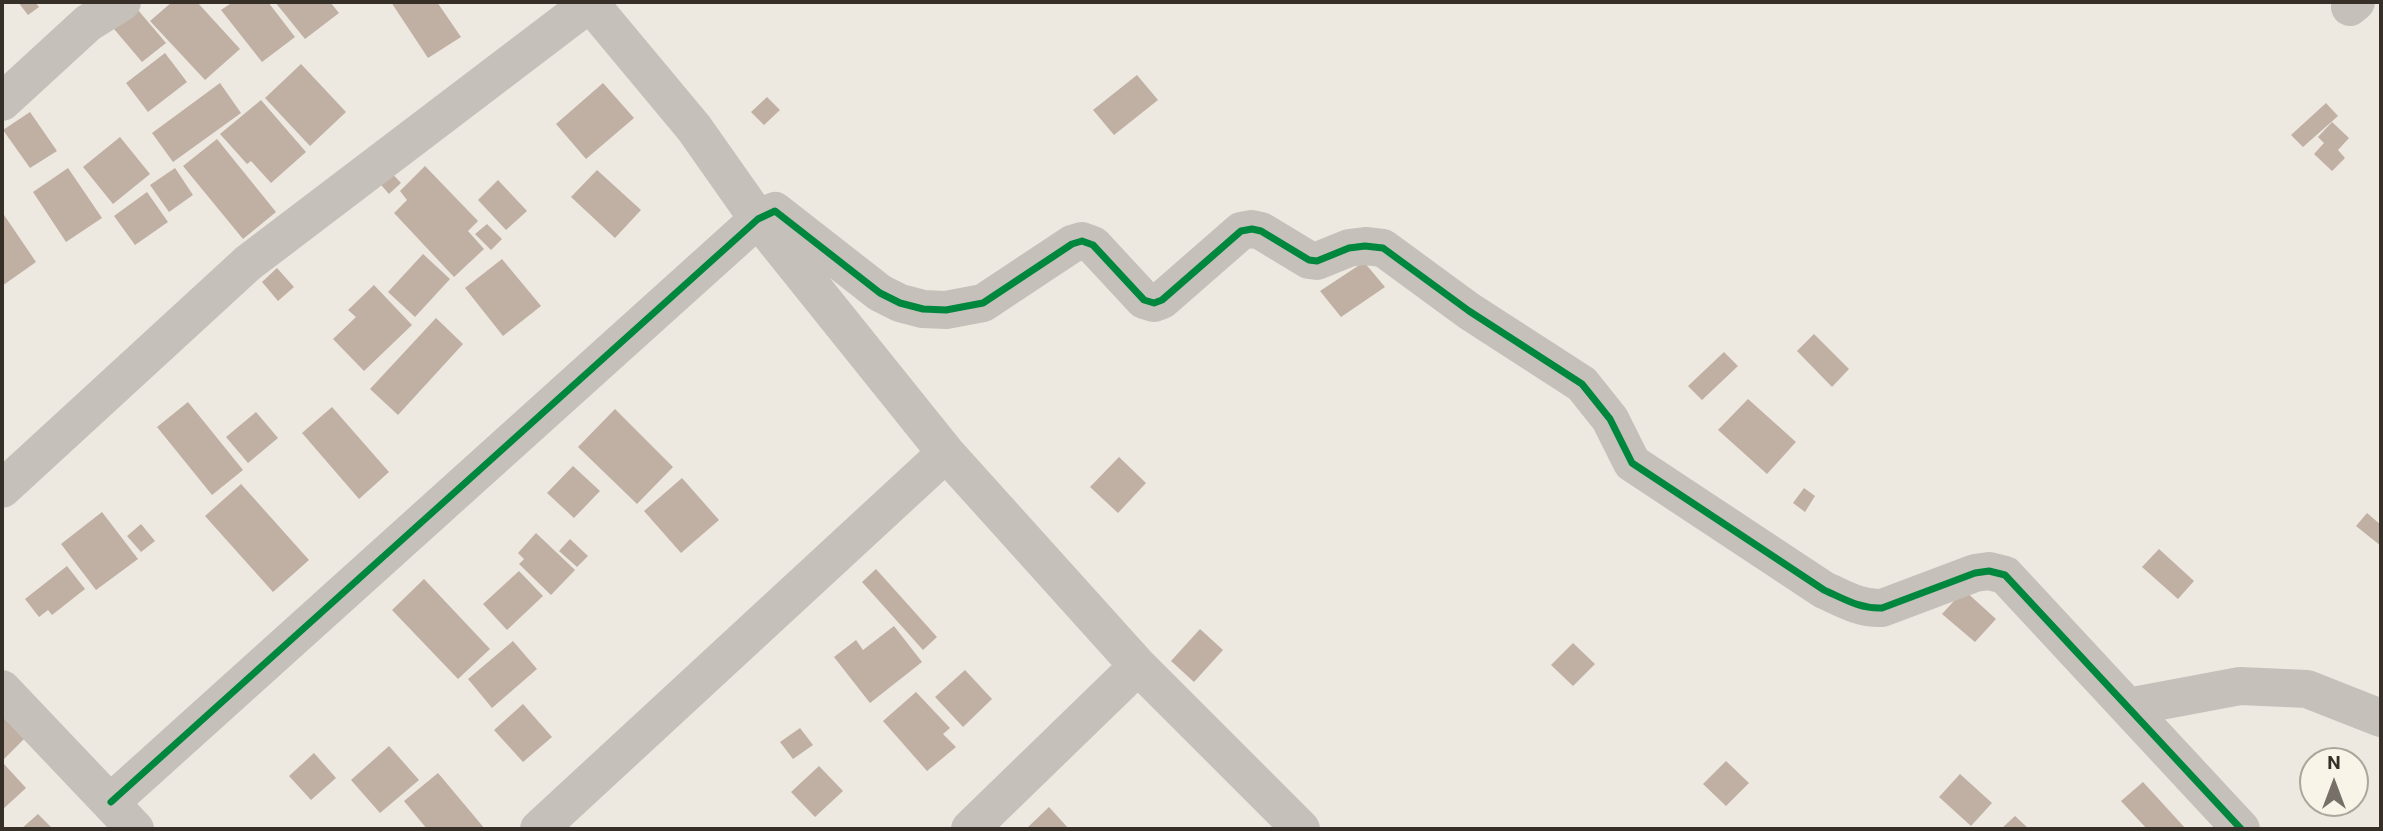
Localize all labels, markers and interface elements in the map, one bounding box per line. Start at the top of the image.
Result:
north arrow [2299,747,2369,817]
text: N [2327,751,2341,774]

